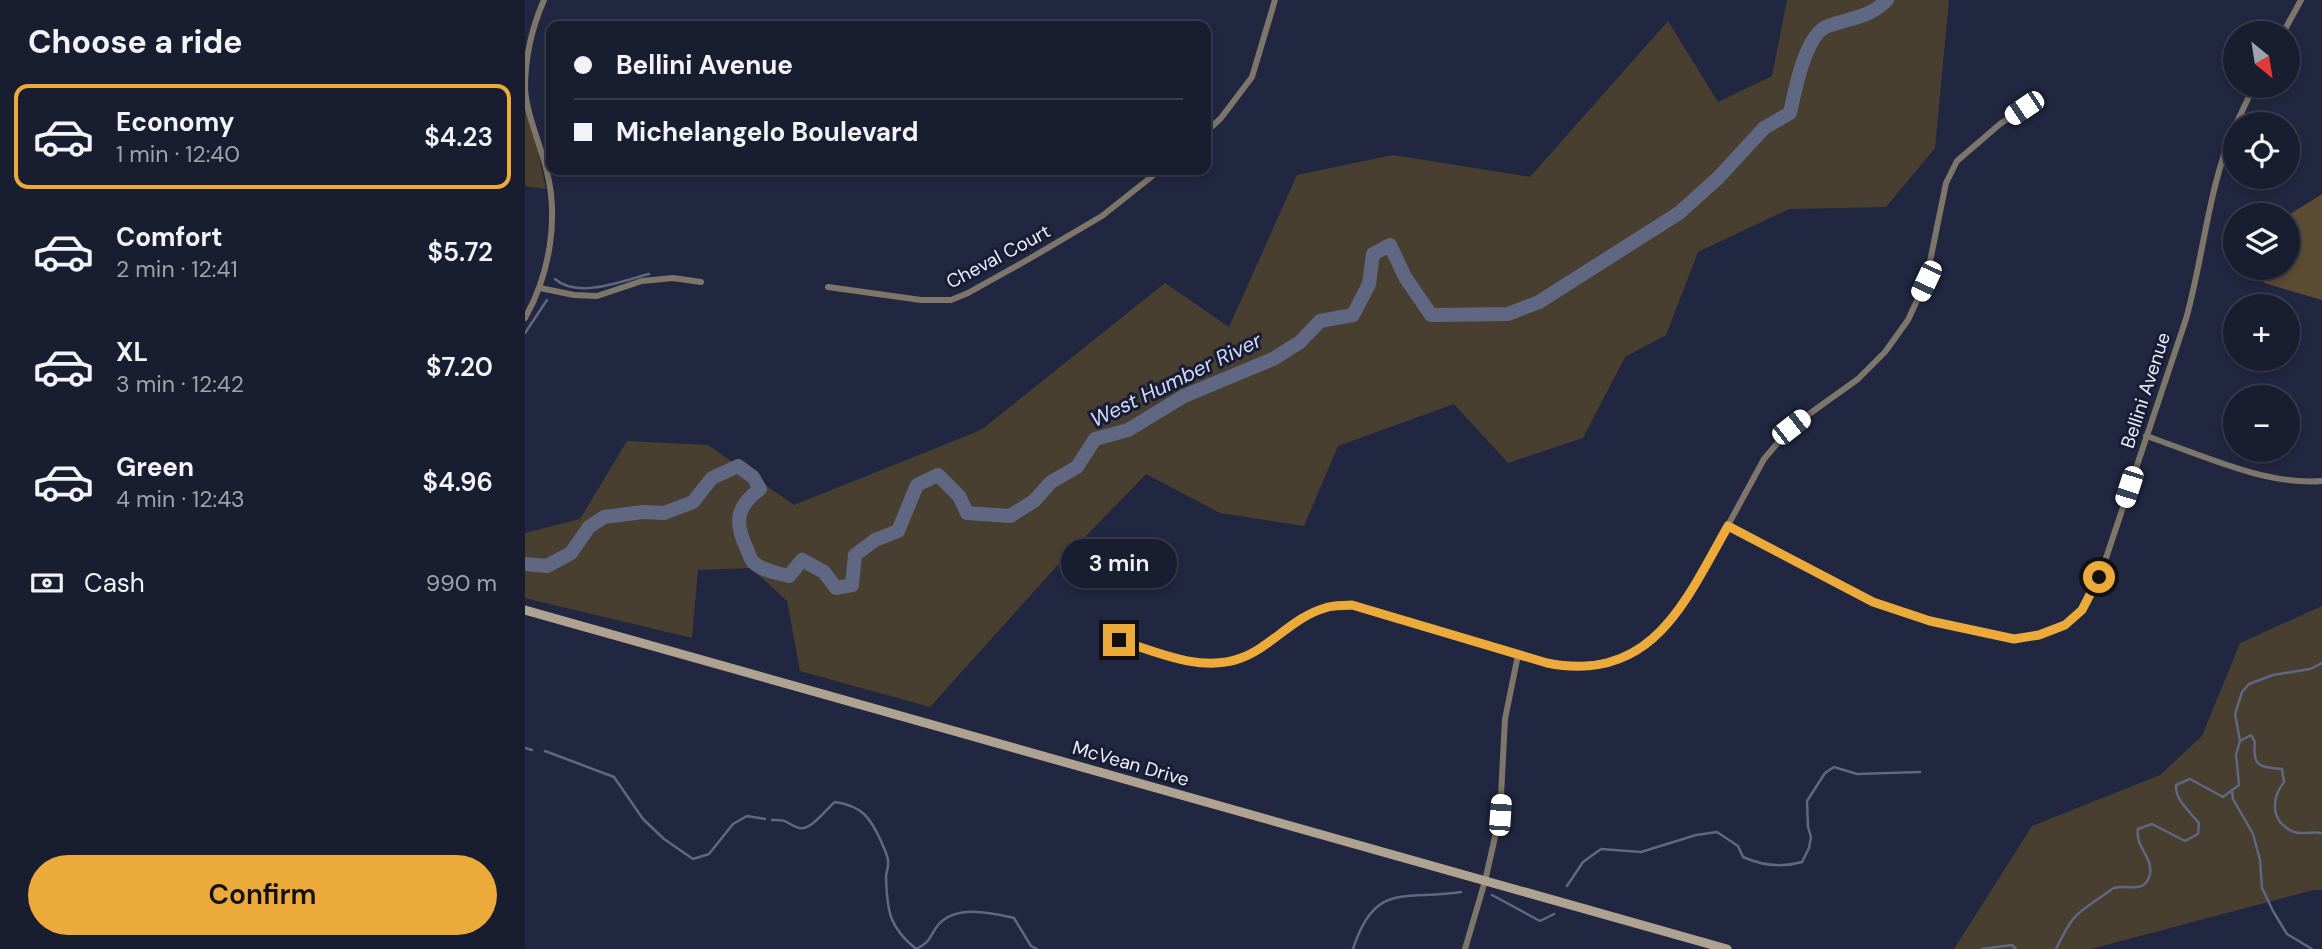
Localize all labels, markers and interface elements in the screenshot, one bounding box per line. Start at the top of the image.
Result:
text: Choose a ride [28,21,243,63]
north arrow [2223,21,2299,98]
map controls [2223,21,2300,462]
text: Bellini Avenue [616,48,793,82]
car [2001,88,2048,128]
icon: car [32,105,95,168]
text: Economy [116,105,234,139]
button: locate [2223,112,2300,189]
text: Michelangelo Boulevard [616,115,919,149]
text: $4.23 [424,120,493,154]
text: 1 min · 12:40 [116,139,240,169]
button: layers [2223,203,2300,280]
street label: Cheval Court [942,219,1055,294]
icon: car [32,220,95,283]
text: Comfort [116,220,222,254]
text: $5.72 [428,235,493,269]
text: 2 min · 12:41 [116,254,238,284]
car [1908,258,1945,304]
button: + [2223,294,2300,371]
water label: West Humber River [1086,326,1268,434]
street label: Bellini Avenue [2115,329,2176,451]
icon: car [32,335,95,398]
text: XL [116,335,148,369]
text: $7.20 [426,350,493,384]
text: 3 min · 12:42 [116,369,244,399]
button: − [2223,385,2300,462]
car [1768,406,1815,448]
icon: car [32,450,95,513]
text: Green [116,450,194,484]
car [2113,464,2146,510]
text: $4.96 [423,465,493,499]
text: 4 min · 12:43 [116,484,245,514]
callout: 3 min [1061,538,1177,588]
text: 3 min [1089,548,1149,578]
route start [2083,561,2115,593]
icon: cash [28,564,66,602]
text: Cash [84,566,145,600]
text: 990 m [426,568,497,598]
route end [1103,624,1135,656]
street label: McVean Drive [1070,735,1192,792]
car [1489,793,1512,837]
button: Confirm [28,855,497,935]

